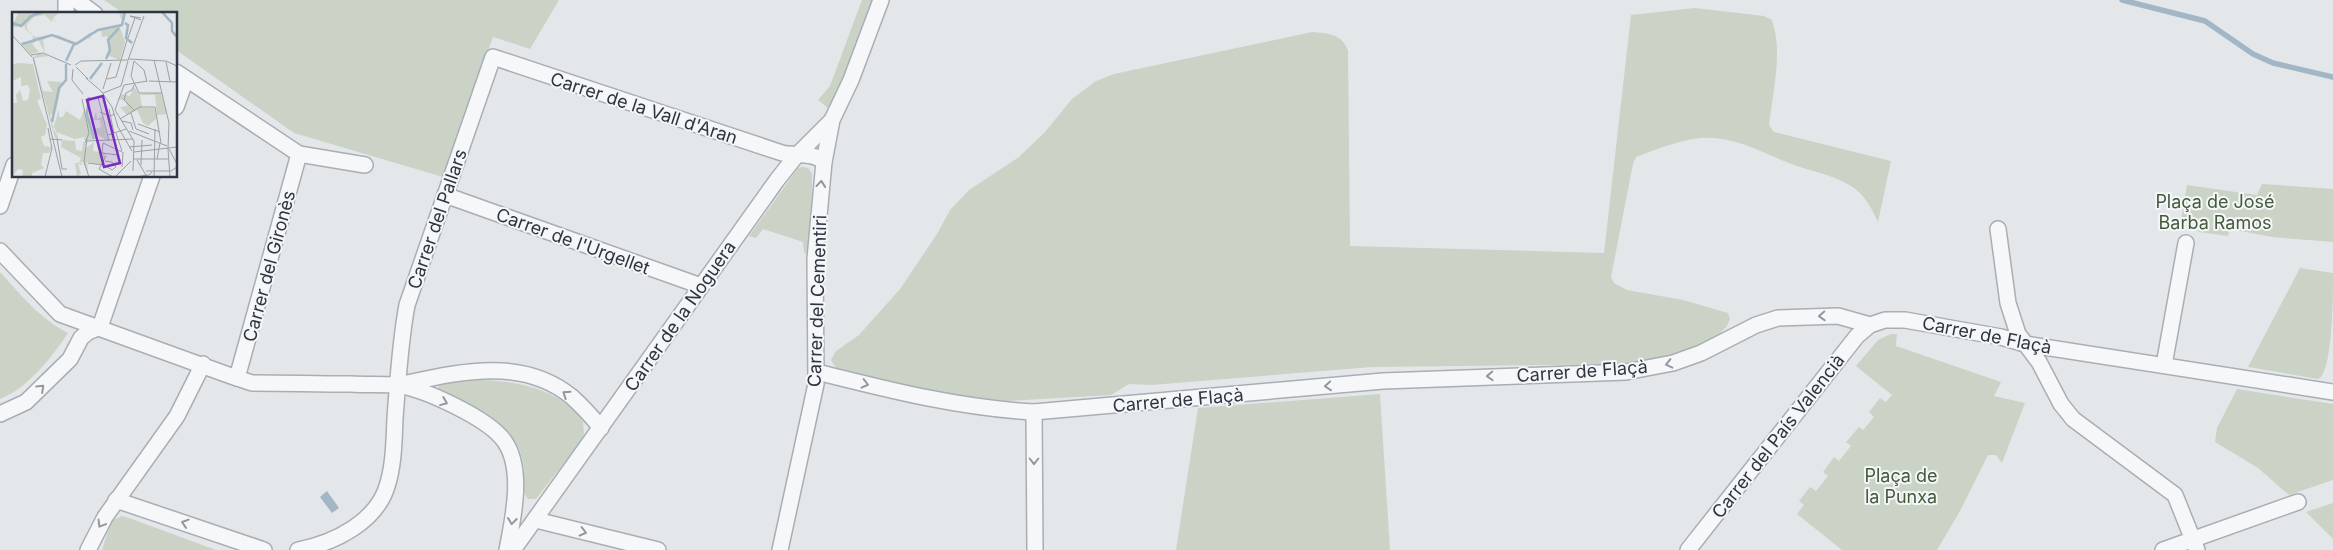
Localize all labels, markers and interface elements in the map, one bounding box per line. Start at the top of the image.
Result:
inset map [12,12,178,178]
street label: Carrer de la Vall d'Aran [548,68,740,148]
street label: Carrer del Pallars [403,146,471,292]
one-way arrow [816,179,827,187]
street label: Carrer del Gironès [239,188,299,344]
park label: Plaça de José Barba Ramos [2155,191,2275,233]
street label: Carrer de l'Urgellet [493,203,653,279]
street label: Carrer del Cementiri [804,215,830,387]
street label: Carrer de la Noguera [620,237,740,395]
one-way arrow [1818,311,1826,322]
street label: Carrer de Flaçà [1921,312,2053,358]
street label: Carrer del País Valencià [1707,350,1849,522]
street label: Carrer de Flaçà [1516,356,1648,386]
one-way arrow [1665,358,1674,368]
one-way arrow [1486,371,1494,382]
one-way arrow [860,378,869,389]
one-way arrow [1324,380,1332,391]
street label: Carrer de Flaçà [1112,384,1244,416]
one-way arrow [35,385,44,394]
one-way arrow [562,391,572,400]
one-way arrow [439,396,447,406]
one-way arrow [1029,458,1039,465]
park label: Plaça de la Punxa [1864,465,1938,507]
one-way arrow [507,517,518,525]
one-way arrow [97,519,107,528]
one-way arrow [181,519,189,529]
one-way arrow [579,526,588,537]

